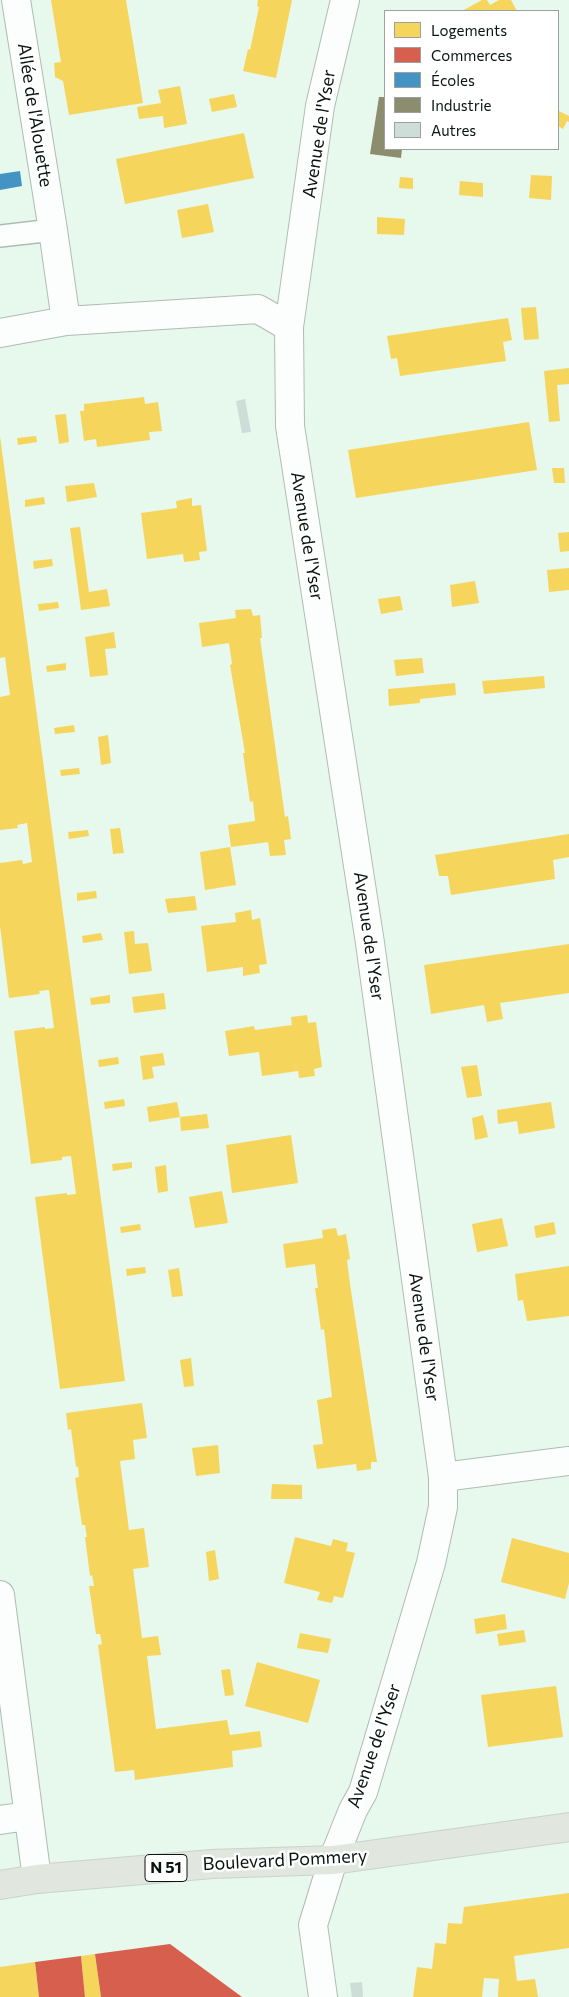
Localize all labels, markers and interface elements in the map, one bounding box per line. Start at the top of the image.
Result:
legend [384,10,559,150]
text: Logements [431,21,507,39]
street label: Allée de l'Alouette [13,41,57,189]
text: Commerces [431,46,512,64]
street label: Avenue de l'Yser [298,68,340,200]
text: Écoles [431,71,475,89]
text: Industrie [431,96,492,114]
text: Autres [431,121,476,139]
street label: Avenue de l'Yser [286,470,328,602]
street label: Avenue de l'Yser [349,870,389,1002]
street label: Avenue de l'Yser [404,1271,444,1403]
street label: Avenue de l'Yser [343,1681,405,1811]
street label: Boulevard Pommery [202,1845,368,1875]
road number: N 51 [145,1855,187,1882]

